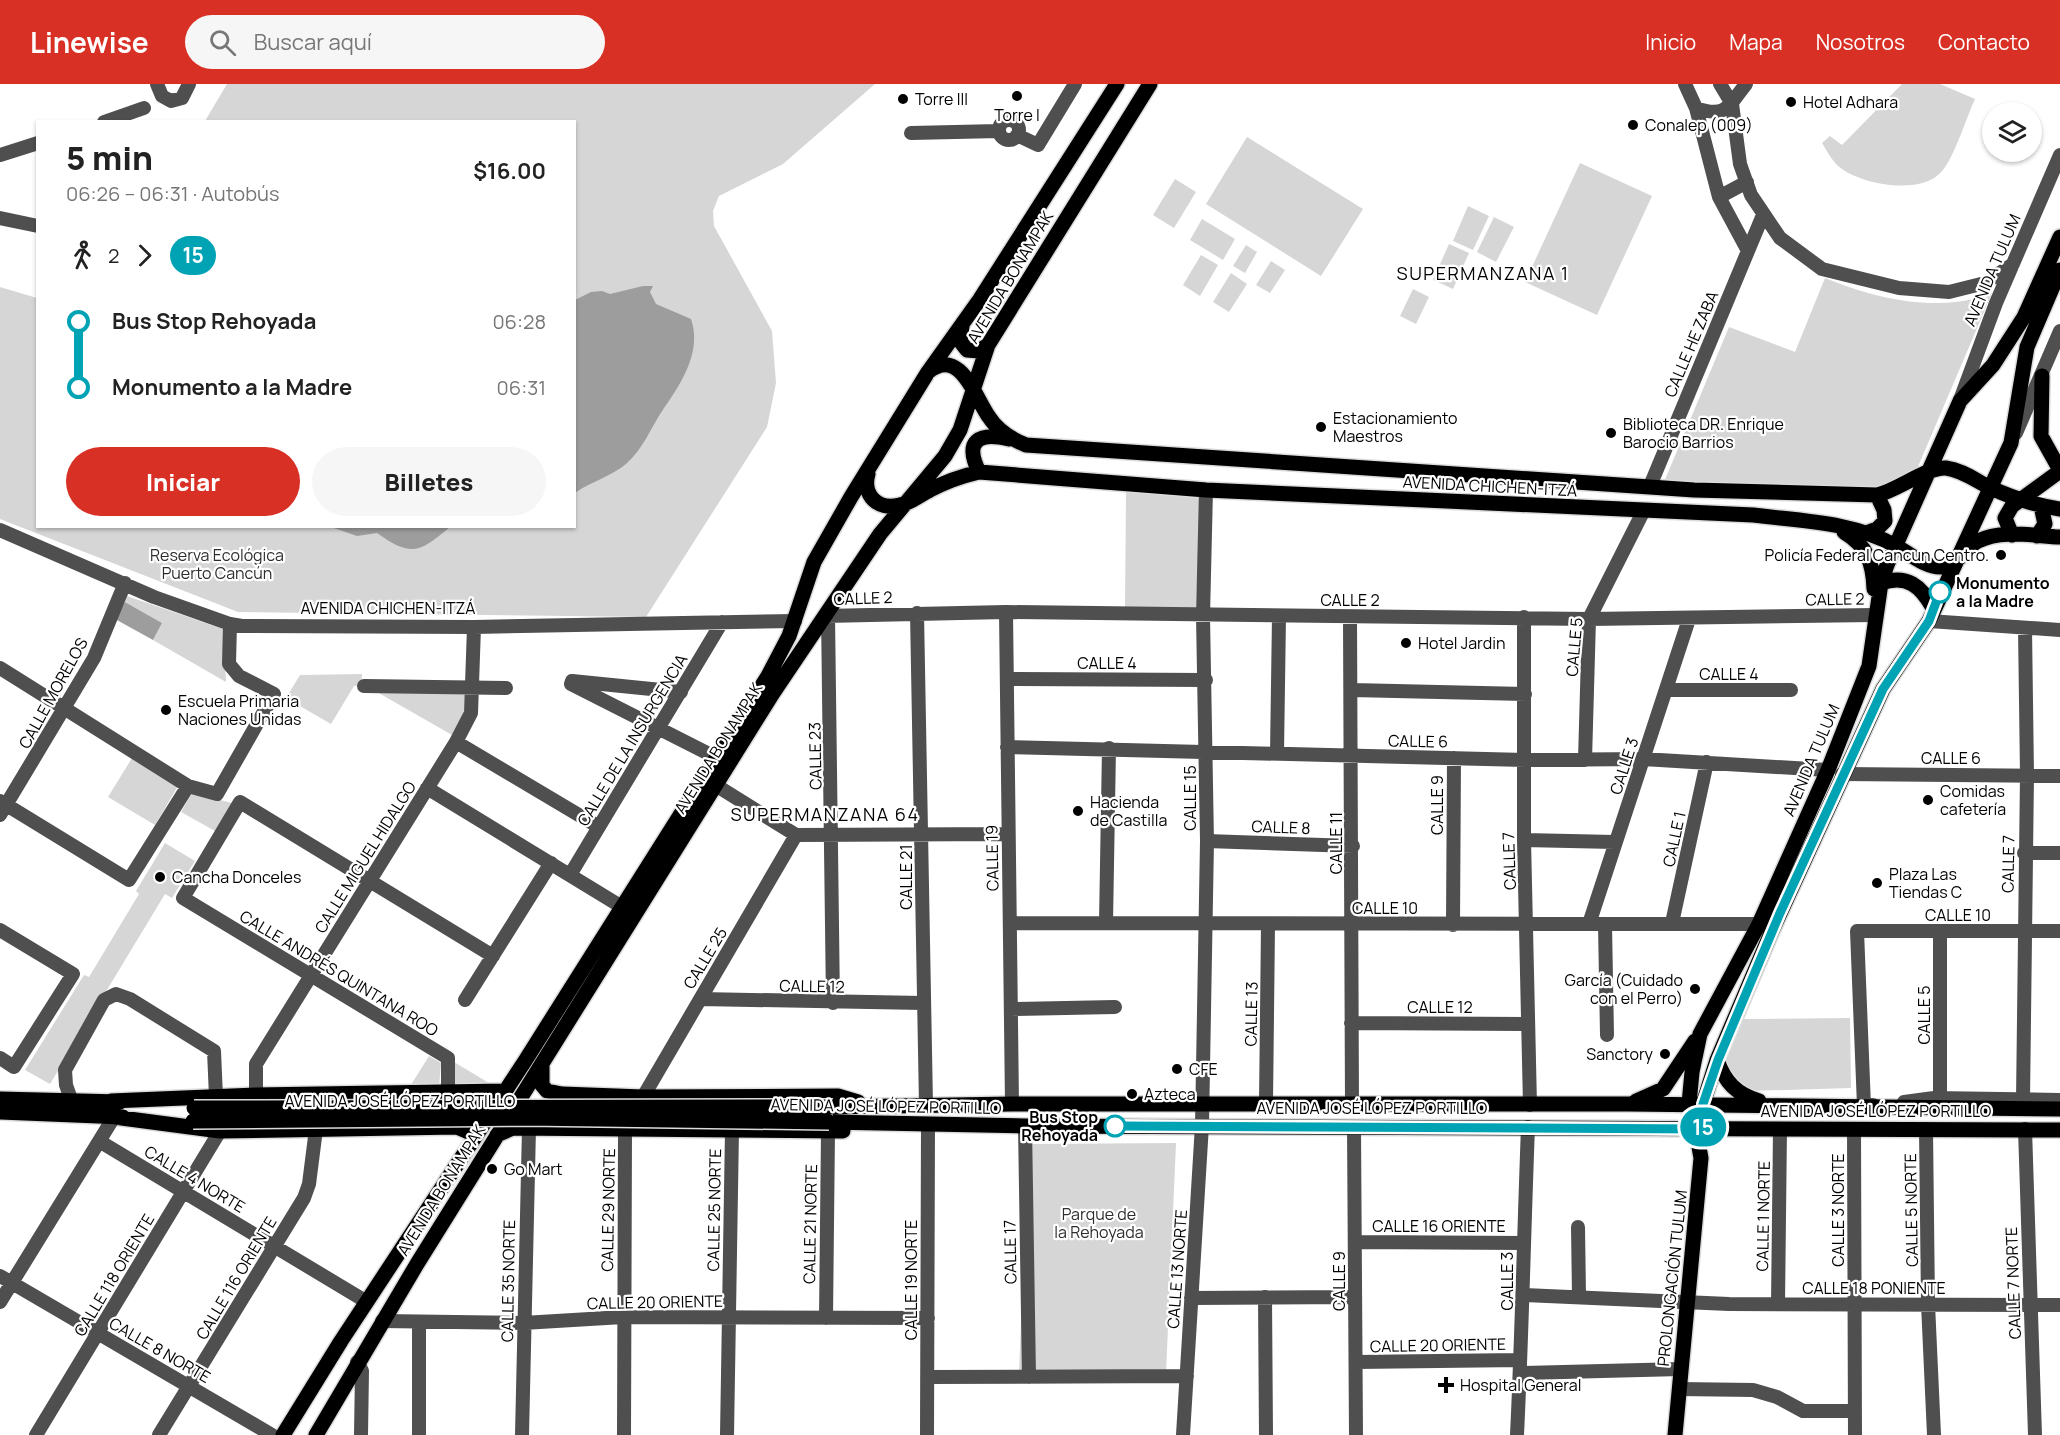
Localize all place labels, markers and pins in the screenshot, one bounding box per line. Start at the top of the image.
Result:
place label: Torre III [915,88,968,110]
marker: Torre I [1010,89,1024,103]
place label: Hotel Adhara [1803,91,1898,113]
marker: Torre III [896,92,910,106]
marker: Hotel Adhara [1784,95,1798,109]
place label: Torre I [994,104,1040,126]
place label: Conalep (009) [1645,114,1753,136]
marker: Conalep (009) [1626,118,1640,132]
place label: Estacionamiento Maestros [1333,407,1458,447]
place label: Biblioteca DR. Enrique Barocio Barrios [1623,413,1784,453]
marker: Estacionamiento Maestros [1314,420,1328,434]
marker: Biblioteca DR. Enrique Barocio Barrios [1604,426,1618,440]
place label: Policía Federal Cancun Centro. [1765,544,1989,566]
marker: Policía Federal Cancun Centro. [1994,548,2008,562]
place label: Monumento a la Madre [1956,572,2050,612]
marker: Monumento a la Madre [1929,581,1951,603]
place label: Hotel Jardin [1418,632,1505,654]
marker: Hotel Jardin [1399,636,1413,650]
place label: Escuela Primaria Naciones Unidas [178,690,301,730]
marker: Escuela Primaria Naciones Unidas [159,703,173,717]
place label: Comidas cafetería [1940,780,2006,820]
place label: Hacienda de Castilla [1090,791,1167,831]
marker: Comidas cafetería [1921,793,1935,807]
marker: Hacienda de Castilla [1071,804,1085,818]
place label: Plaza Las Tiendas C [1889,863,1962,903]
place label: Cancha Donceles [172,866,301,888]
marker: Cancha Donceles [153,870,167,884]
marker: Plaza Las Tiendas C [1870,876,1884,890]
place label: García (Cuidado con el Perro) [1565,969,1683,1009]
marker: García (Cuidado con el Perro) [1688,982,1702,996]
place label: Sanctory [1586,1043,1654,1065]
marker: Sanctory [1658,1047,1672,1061]
place label: CFE [1189,1058,1218,1080]
marker: CFE [1170,1062,1184,1076]
place label: Azteca [1144,1083,1196,1105]
marker: Azteca [1125,1087,1139,1101]
place label: Bus Stop Rehoyada [1021,1106,1098,1146]
marker: Bus Stop Rehoyada [1104,1115,1126,1137]
place label: Go Mart [504,1158,562,1180]
marker: Go Mart [485,1162,499,1176]
place label: Hospital General [1460,1374,1581,1396]
marker: Hospital General [1437,1376,1455,1394]

